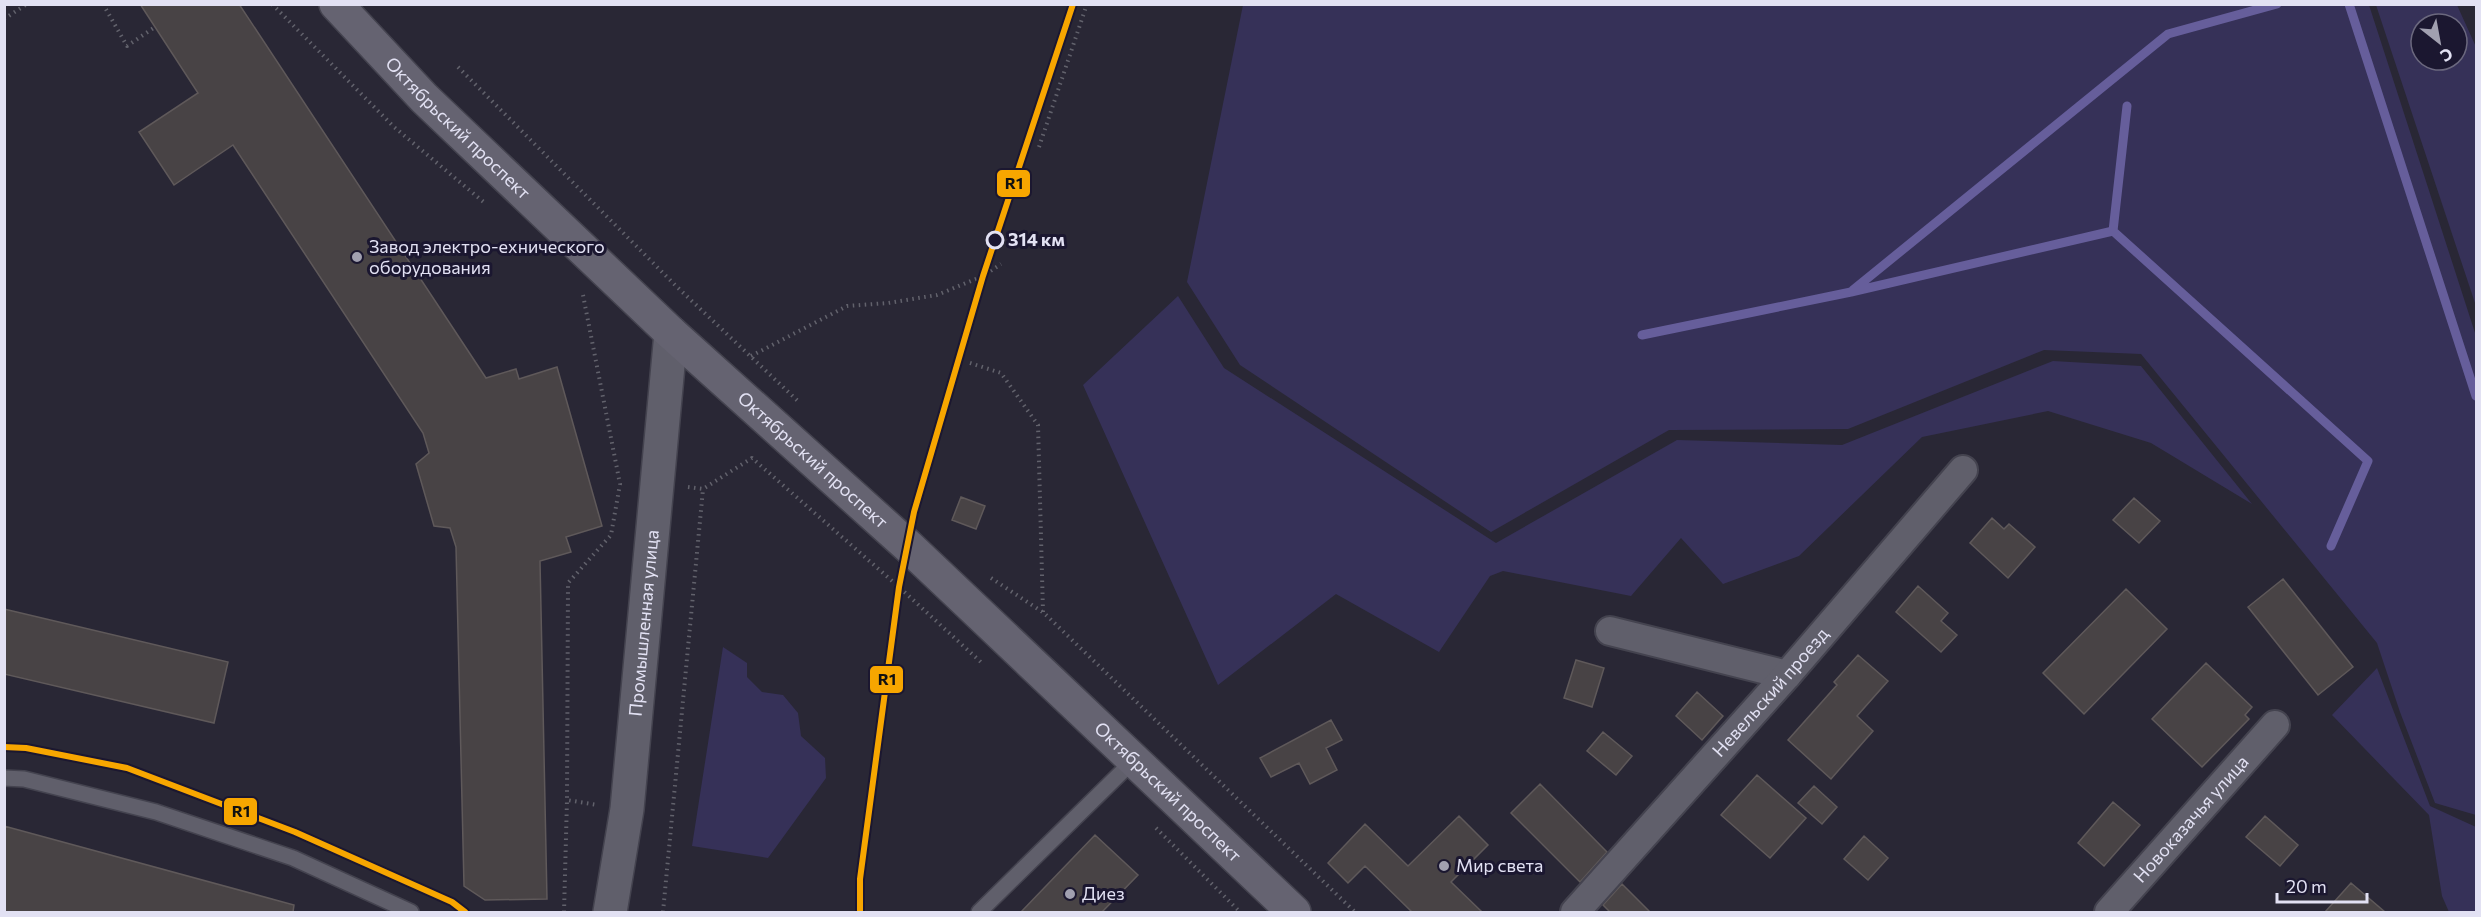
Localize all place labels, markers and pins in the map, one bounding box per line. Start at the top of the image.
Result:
place label: 314 км [1008,228,1065,250]
marker: 314 км [986,231,1004,249]
place label: Завод электро-ехнического оборудования [369,235,605,278]
marker: Завод электро-ехнического оборудования [350,250,364,264]
place label: Мир света [1456,854,1543,876]
marker: Мир света [1437,859,1451,873]
place label: Диез [1082,882,1125,904]
marker: Диез [1063,887,1077,901]

